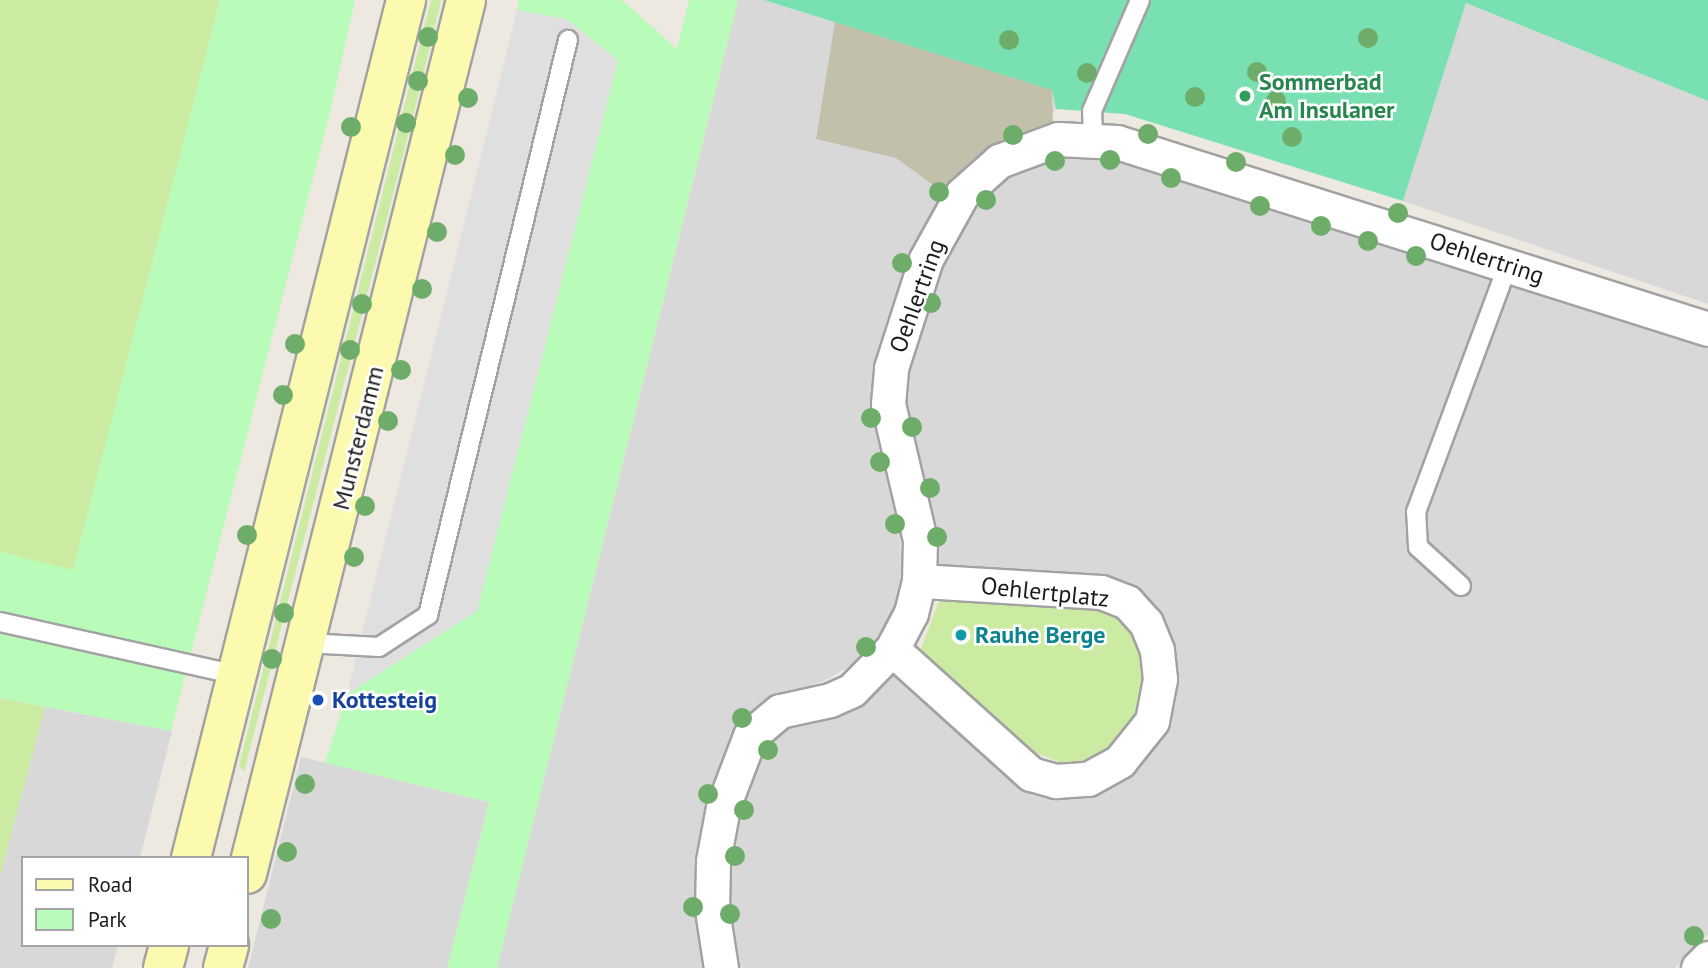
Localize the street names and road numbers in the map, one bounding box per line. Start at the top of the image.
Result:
street label: Oehlertring [1426,226,1548,290]
street label: Oehlertring [883,235,951,357]
street label: Munsterdamm [326,363,390,513]
street label: Oehlertplatz [979,571,1111,613]

